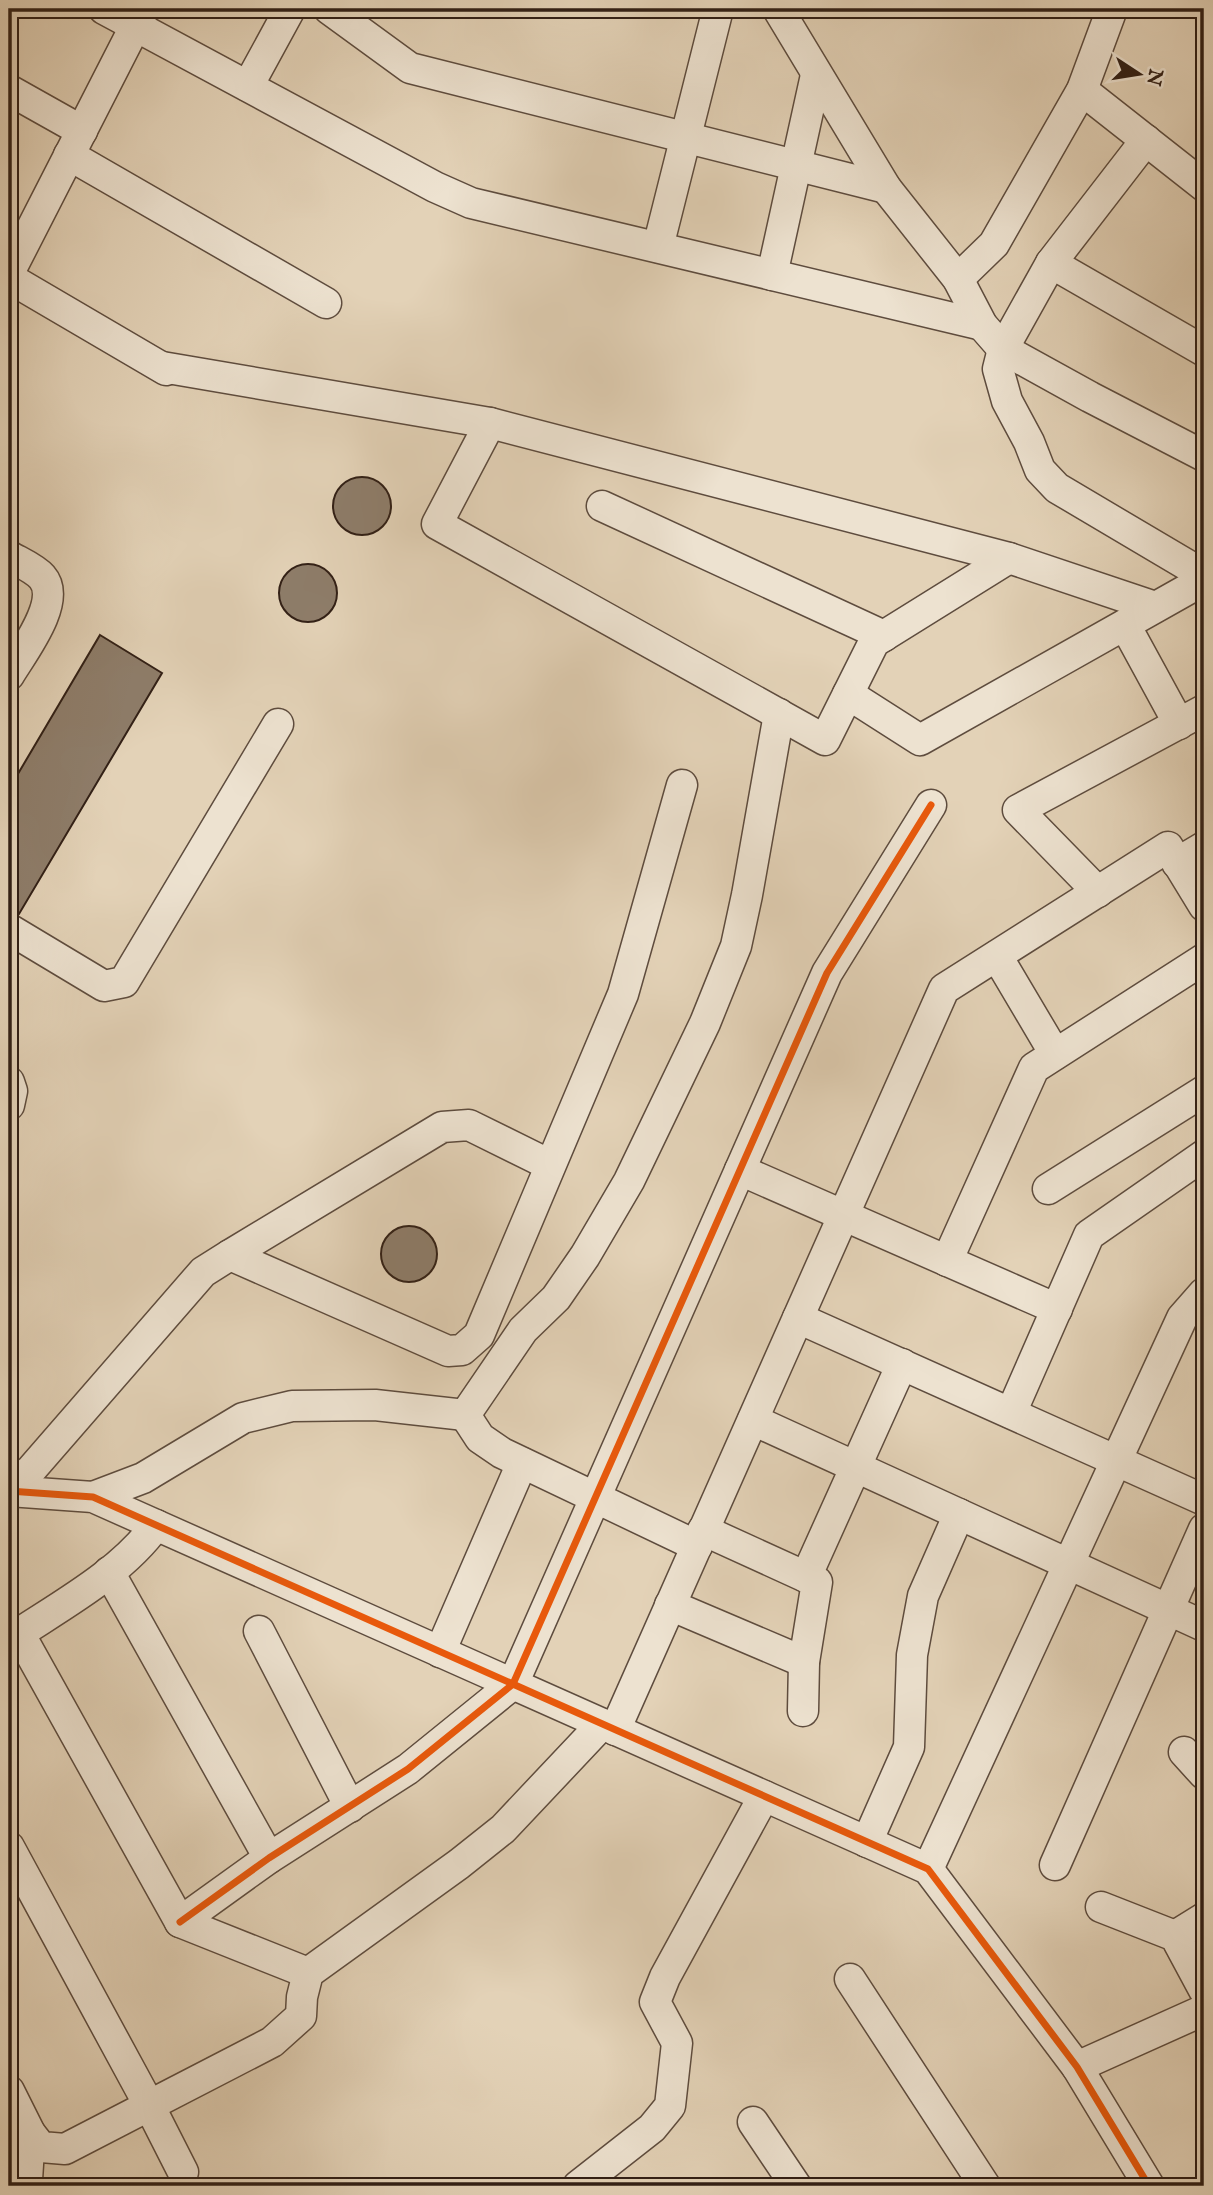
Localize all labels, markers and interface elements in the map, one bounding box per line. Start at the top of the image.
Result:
north arrow [1104,38,1174,108]
text: N [1140,66,1167,88]

